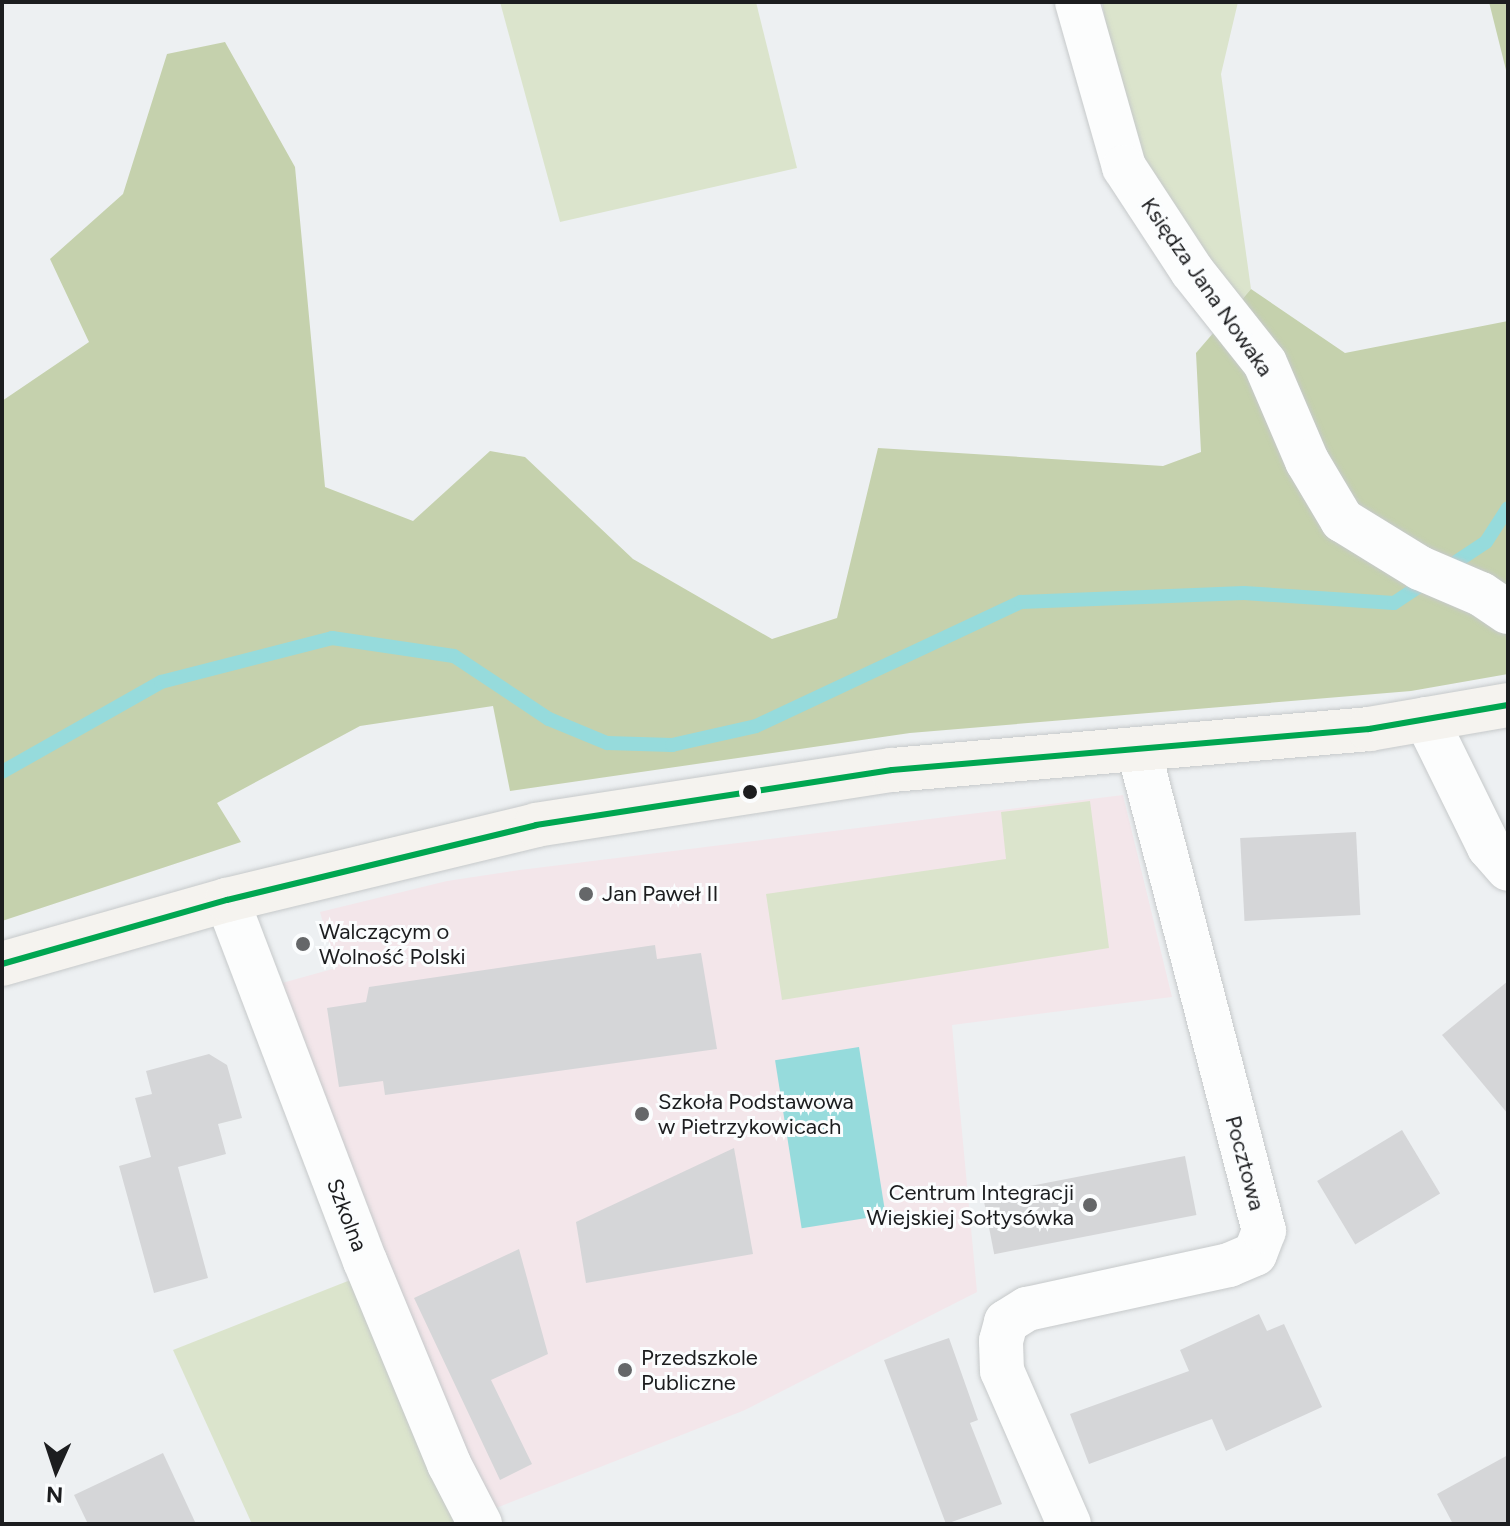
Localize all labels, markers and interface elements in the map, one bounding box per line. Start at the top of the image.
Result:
street label: Księdza Jana Nowaka [1135,193,1279,381]
unlabelled marker [742,784,758,800]
place label: Jan Paweł II [602,881,718,907]
marker: Jan Paweł II [577,885,595,903]
place label: Walczącym o Wolność Polski [319,918,466,970]
marker: Walczącym o Wolność Polski [294,935,312,953]
place label: Szkoła Podstawowa w Pietrzykowicach [658,1088,854,1140]
marker: Szkoła Podstawowa w Pietrzykowicach [633,1105,651,1123]
street label: Pocztowa [1220,1113,1270,1213]
street label: Szkolna [321,1175,373,1255]
place label: Centrum Integracji Wiejskiej Sołtysówka [866,1179,1074,1230]
marker: Centrum Integracji Wiejskiej Sołtysówka [1081,1196,1099,1214]
place label: Przedszkole Publiczne [641,1344,758,1396]
marker: Przedszkole Publiczne [616,1361,634,1379]
north arrow [16,1430,96,1510]
text: N [46,1481,64,1508]

